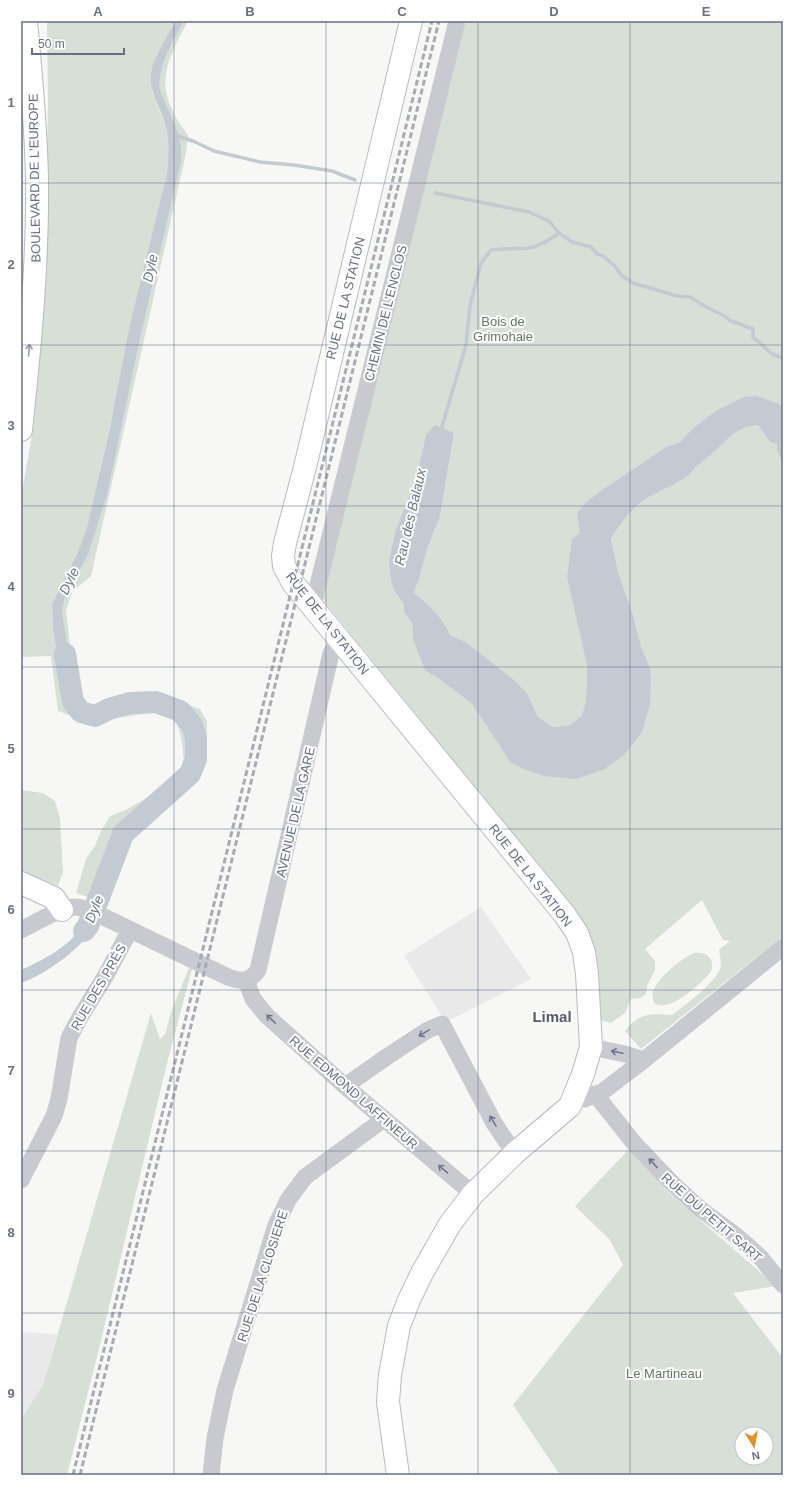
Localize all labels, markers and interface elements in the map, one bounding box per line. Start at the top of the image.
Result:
text: A [93,4,103,19]
text: B [245,4,255,19]
text: C [397,4,407,19]
text: D [549,4,559,19]
text: E [702,4,711,19]
scale bar [32,30,124,56]
text: 50 m [38,37,65,51]
street label: BOULEVARD DE L'EUROPE [26,93,43,263]
text: 1 [7,95,15,110]
street label: RUE DE LA STATION [323,235,368,361]
street label: CHEMIN DE L'ENCLOS [361,243,410,383]
water label: Dyle [139,252,161,283]
text: 2 [7,257,15,272]
park label: Bois de Grimohaie [473,314,533,344]
one-way arrow [26,344,33,357]
text: 3 [7,418,15,433]
water label: Rau des Balaux [391,466,429,567]
water label: Dyle [56,565,82,597]
street label: RUE DE LA STATION [283,569,372,678]
text: 4 [7,579,15,594]
text: 5 [7,741,15,756]
street label: AVENUE DE LA GARE [273,745,318,879]
street label: RUE DE LA STATION [486,821,575,930]
water label: Dyle [81,893,107,925]
text: 6 [7,902,15,917]
street label: RUE DES PRÉS [68,941,129,1033]
district label: Limal [532,1008,572,1025]
one-way arrow [266,1014,276,1024]
one-way arrow [418,1030,430,1038]
street label: RUE EDMOND LAFFINEUR [287,1033,421,1152]
one-way arrow [611,1048,624,1056]
text: 7 [7,1063,15,1078]
one-way arrow [488,1115,496,1127]
one-way arrow [648,1158,658,1168]
one-way arrow [438,1164,448,1173]
street label: RUE DU PETIT SART [658,1170,765,1265]
street label: RUE DE LA CLOSIERE [234,1208,291,1344]
text: 8 [7,1225,15,1240]
park label: Le Martineau [626,1366,702,1381]
text: 9 [7,1386,15,1401]
north arrow [734,1426,774,1466]
text: N [751,1449,761,1462]

